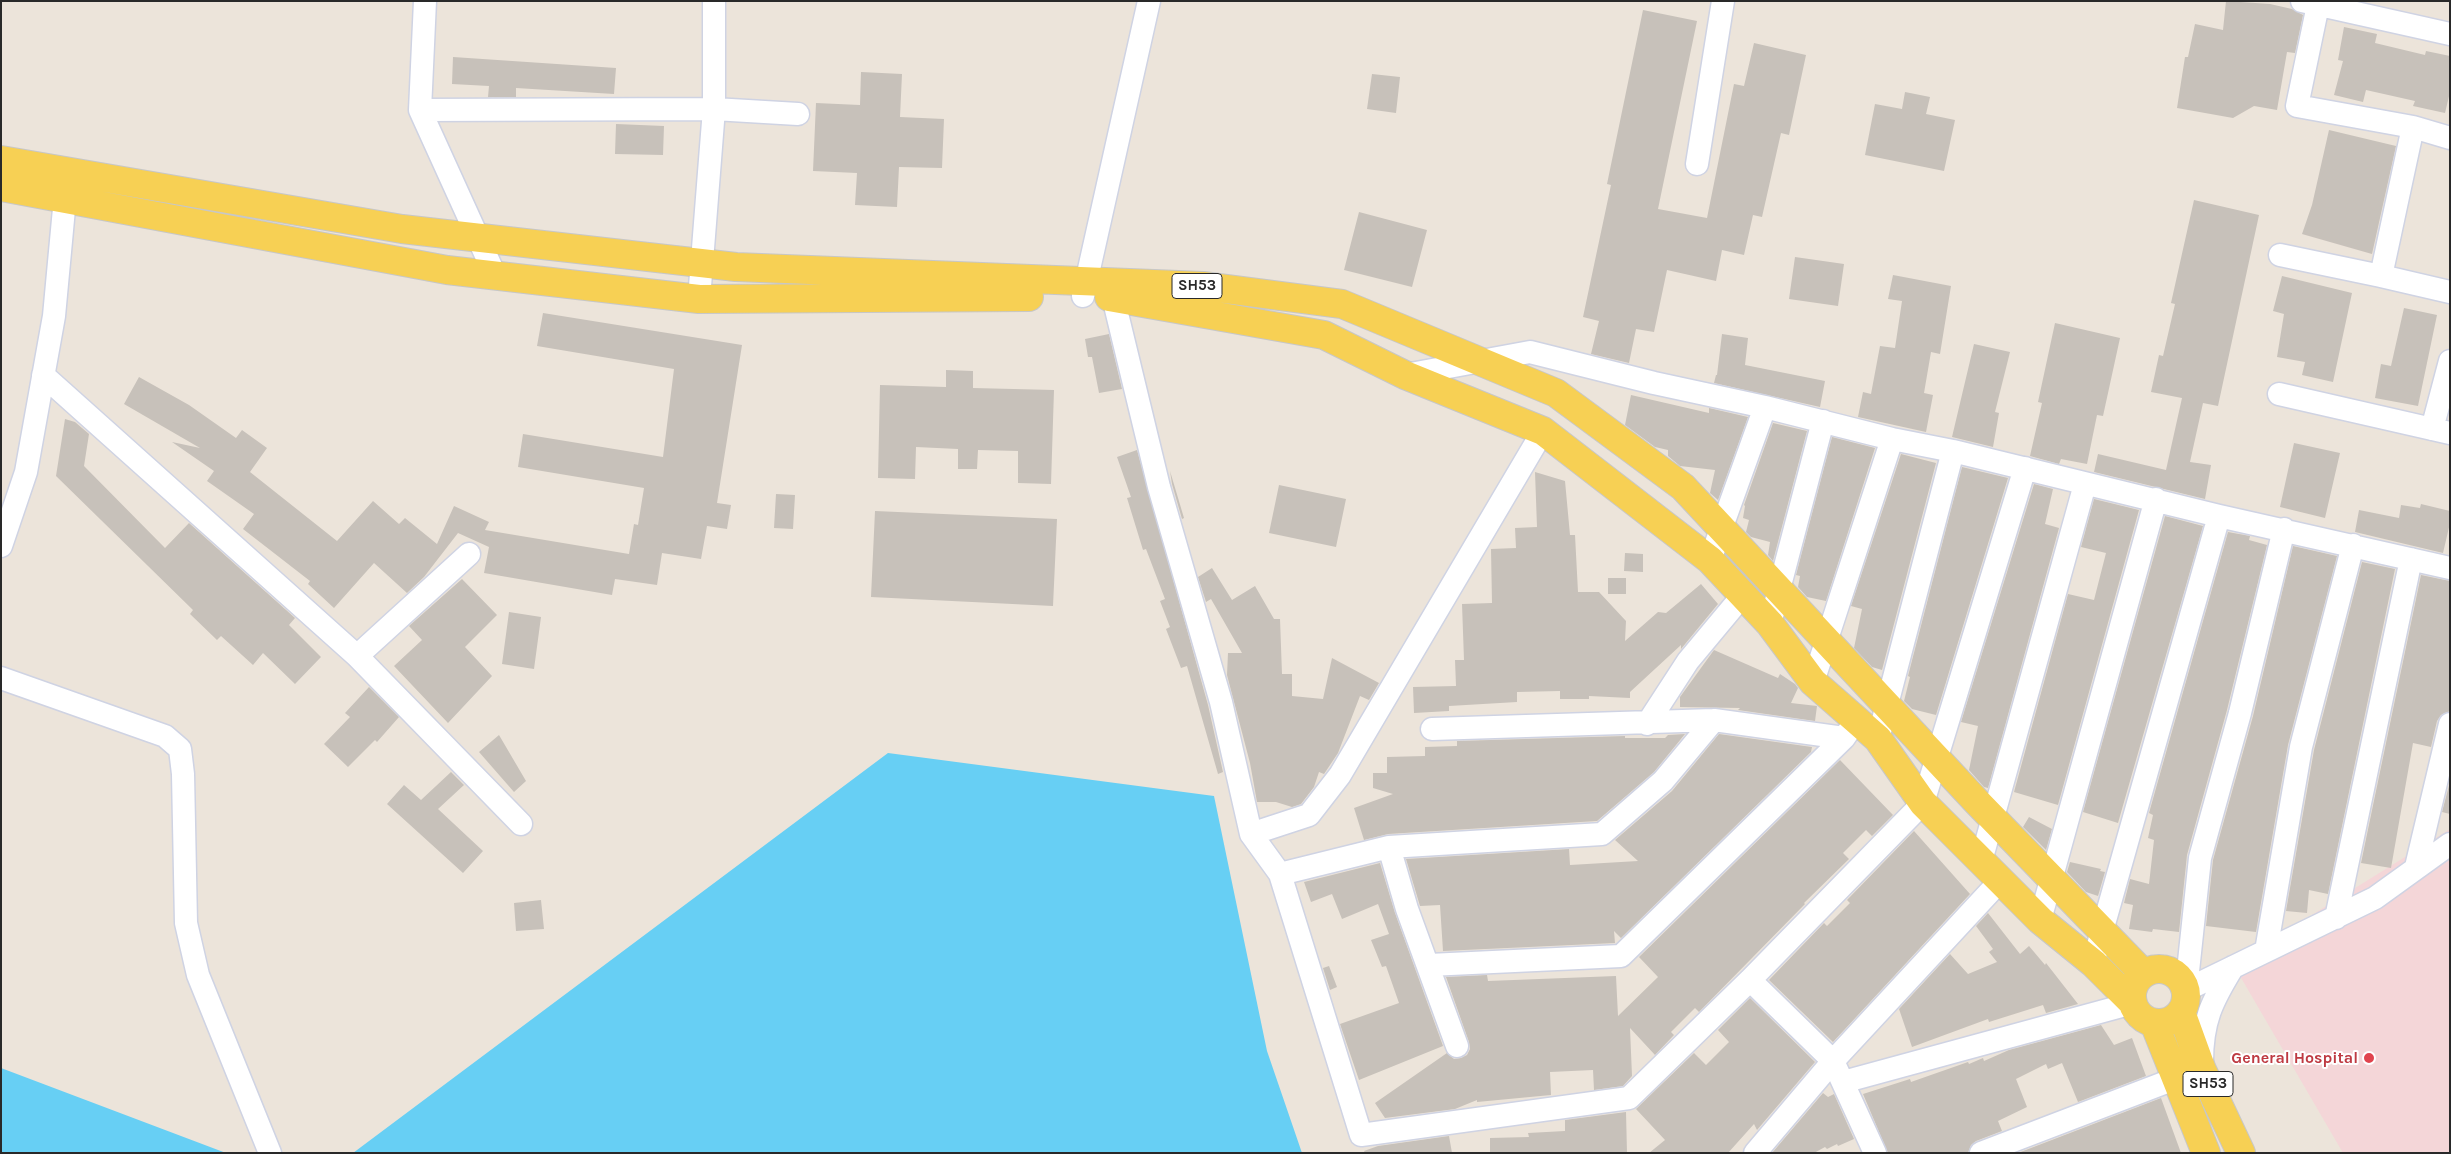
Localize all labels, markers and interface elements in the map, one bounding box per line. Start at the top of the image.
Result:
road number: SH53 [1172,274,1222,298]
place label: General Hospital [2231,1048,2358,1068]
marker: General Hospital [2362,1051,2376,1065]
road number: SH53 [2183,1072,2233,1096]

